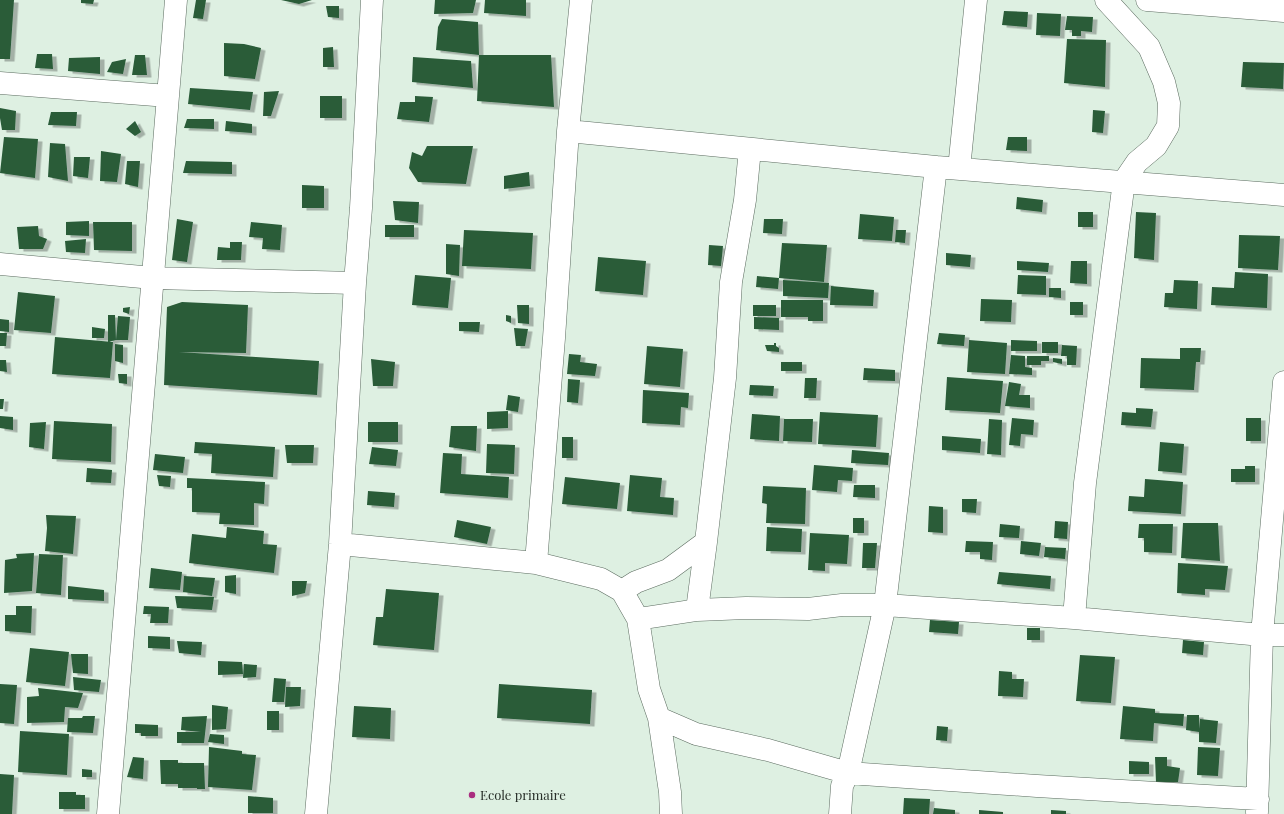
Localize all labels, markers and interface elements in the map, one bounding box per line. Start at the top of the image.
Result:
place label: Ecole primaire [480,786,566,803]
marker: Ecole primaire [467,790,477,800]

